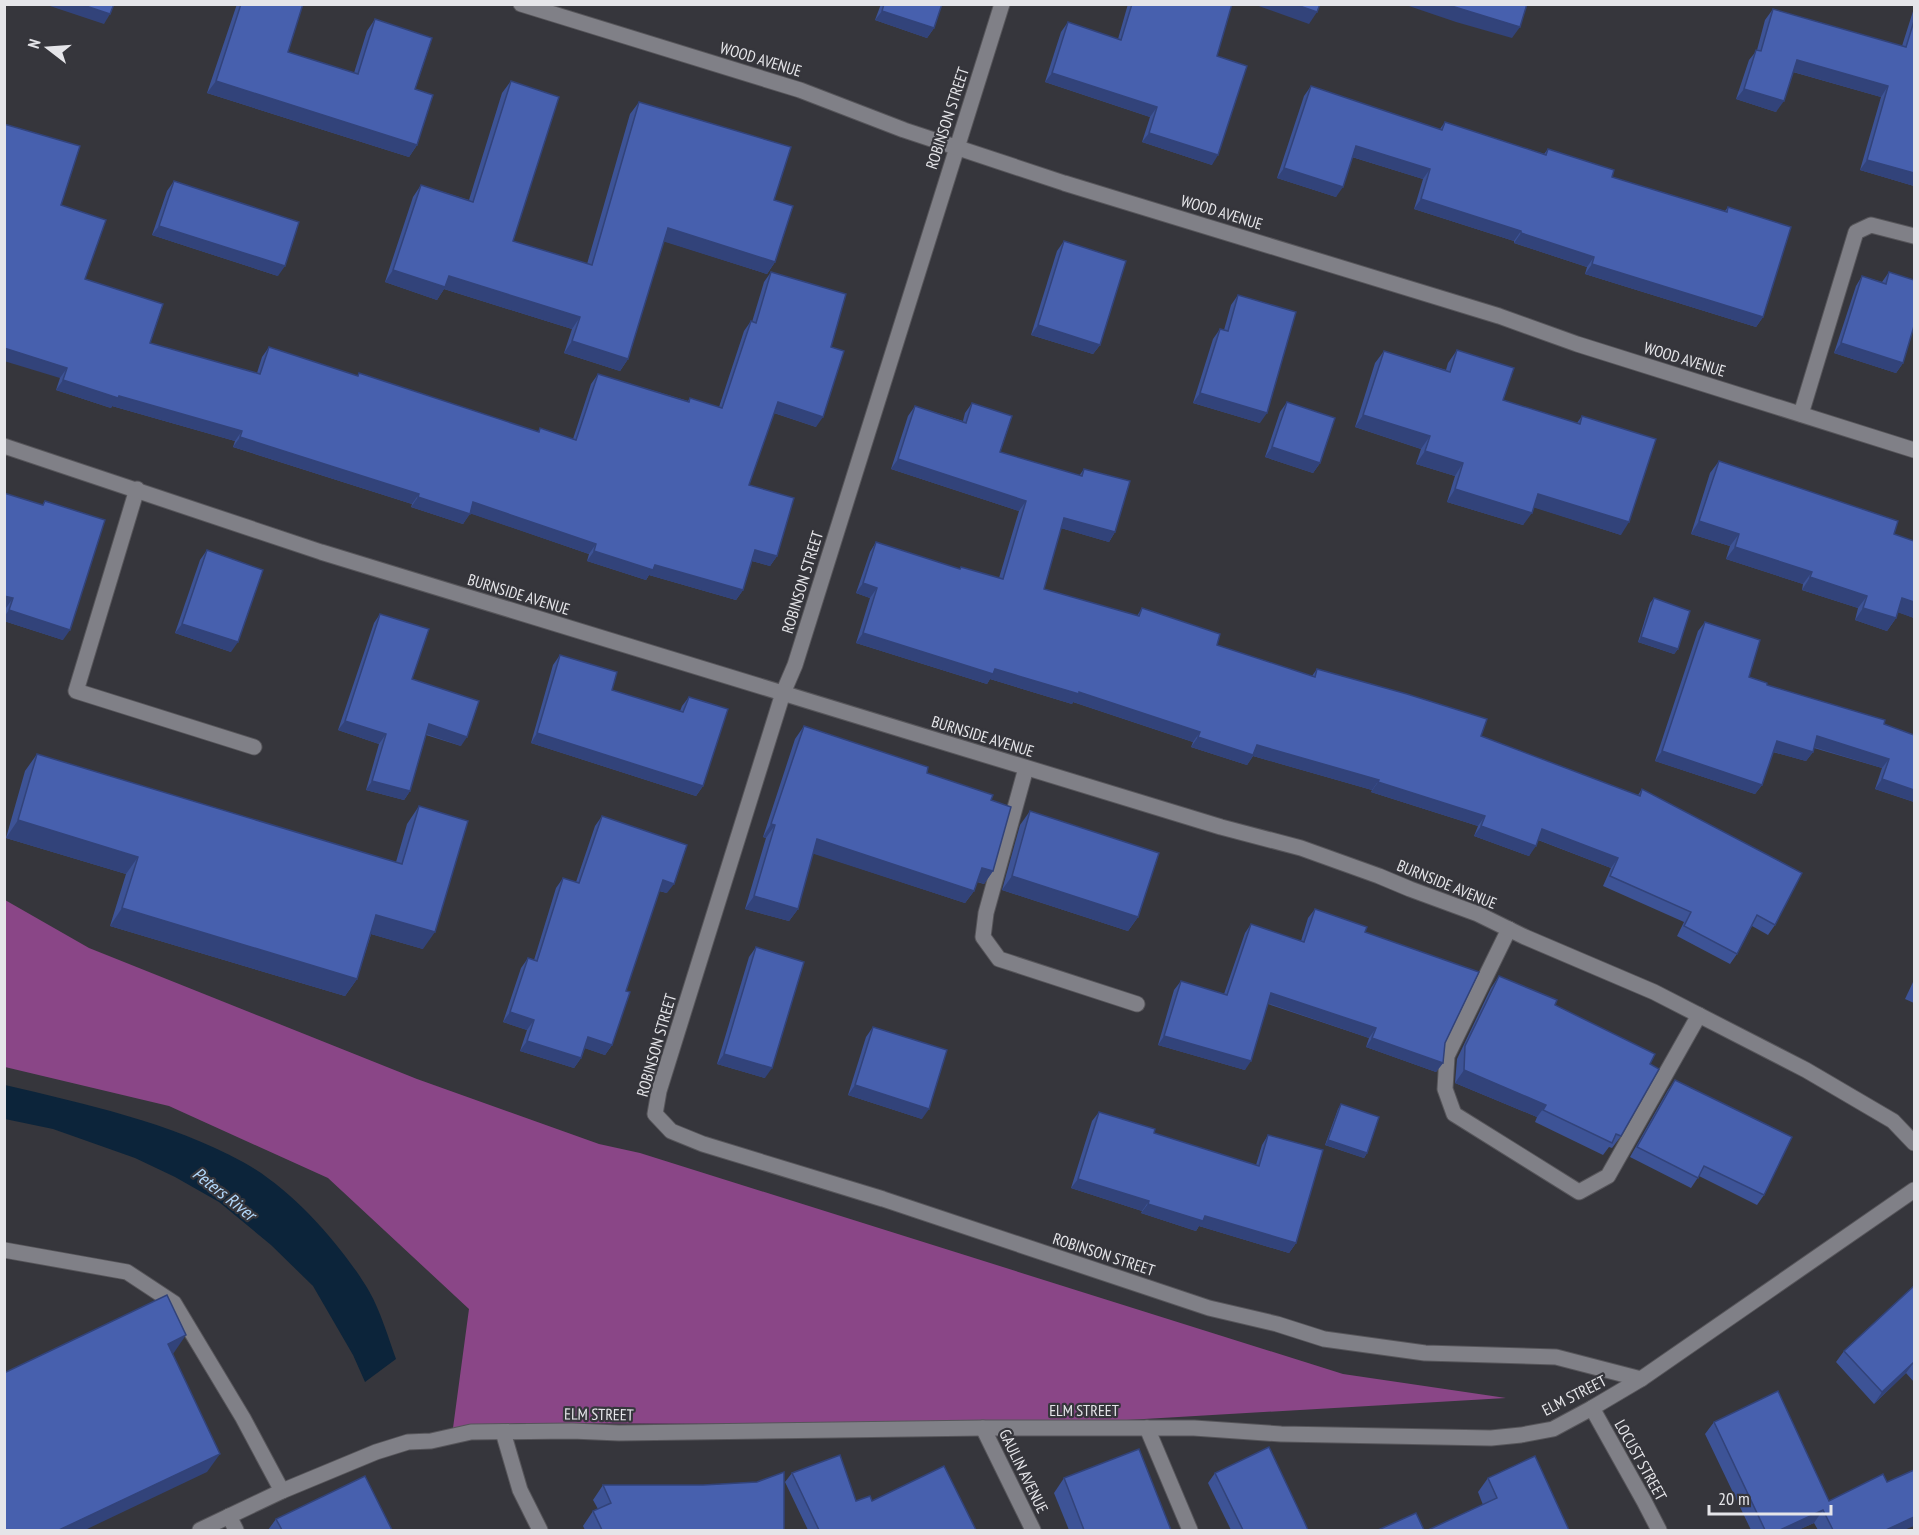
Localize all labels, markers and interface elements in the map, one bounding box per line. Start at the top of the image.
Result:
north arrow [18,18,78,78]
text: N [23,37,44,51]
street label: WOOD AVENUE [718,37,804,81]
street label: ROBINSON STREET [921,64,973,172]
street label: WOOD AVENUE [1179,190,1265,234]
street label: WOOD AVENUE [1642,337,1728,381]
street label: ROBINSON STREET [777,528,827,636]
street label: BURNSIDE AVENUE [465,569,573,619]
street label: BURNSIDE AVENUE [929,711,1037,761]
street label: BURNSIDE AVENUE [1394,855,1500,913]
street label: ROBINSON STREET [632,991,680,1099]
water label: Peters River [188,1162,263,1227]
street label: ROBINSON STREET [1050,1228,1158,1280]
street label: ELM STREET [1538,1370,1610,1420]
street label: ELM STREET [1049,1400,1119,1420]
street label: ELM STREET [564,1403,634,1425]
street label: LOCUST STREET [1611,1416,1671,1504]
street label: GAULIN AVENUE [995,1426,1053,1516]
scale bar [1709,1478,1830,1516]
text: 20 m [1718,1487,1750,1510]

